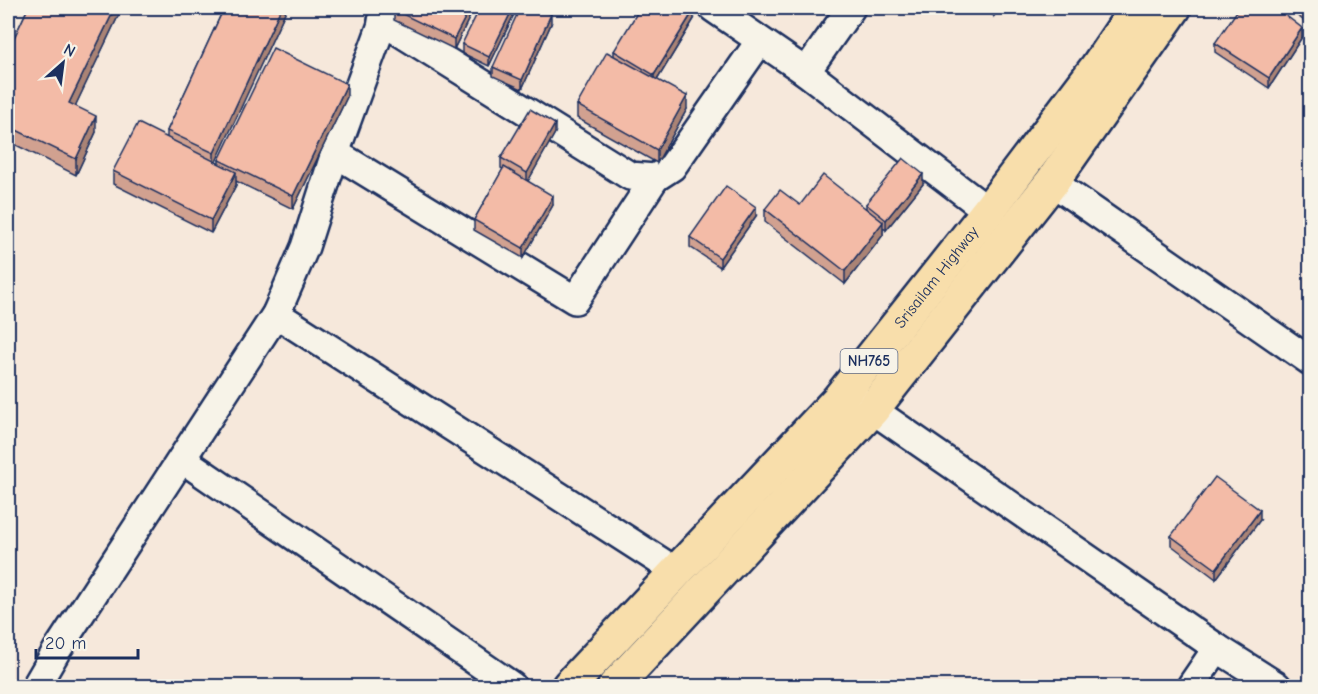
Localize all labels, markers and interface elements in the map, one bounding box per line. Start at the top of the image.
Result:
north arrow [33,33,93,93]
text: N [61,40,78,61]
street label: Srisailam Highway [891,222,983,332]
road number: NH765 [840,349,898,373]
scale bar [36,622,138,660]
text: 20 m [45,633,86,654]

